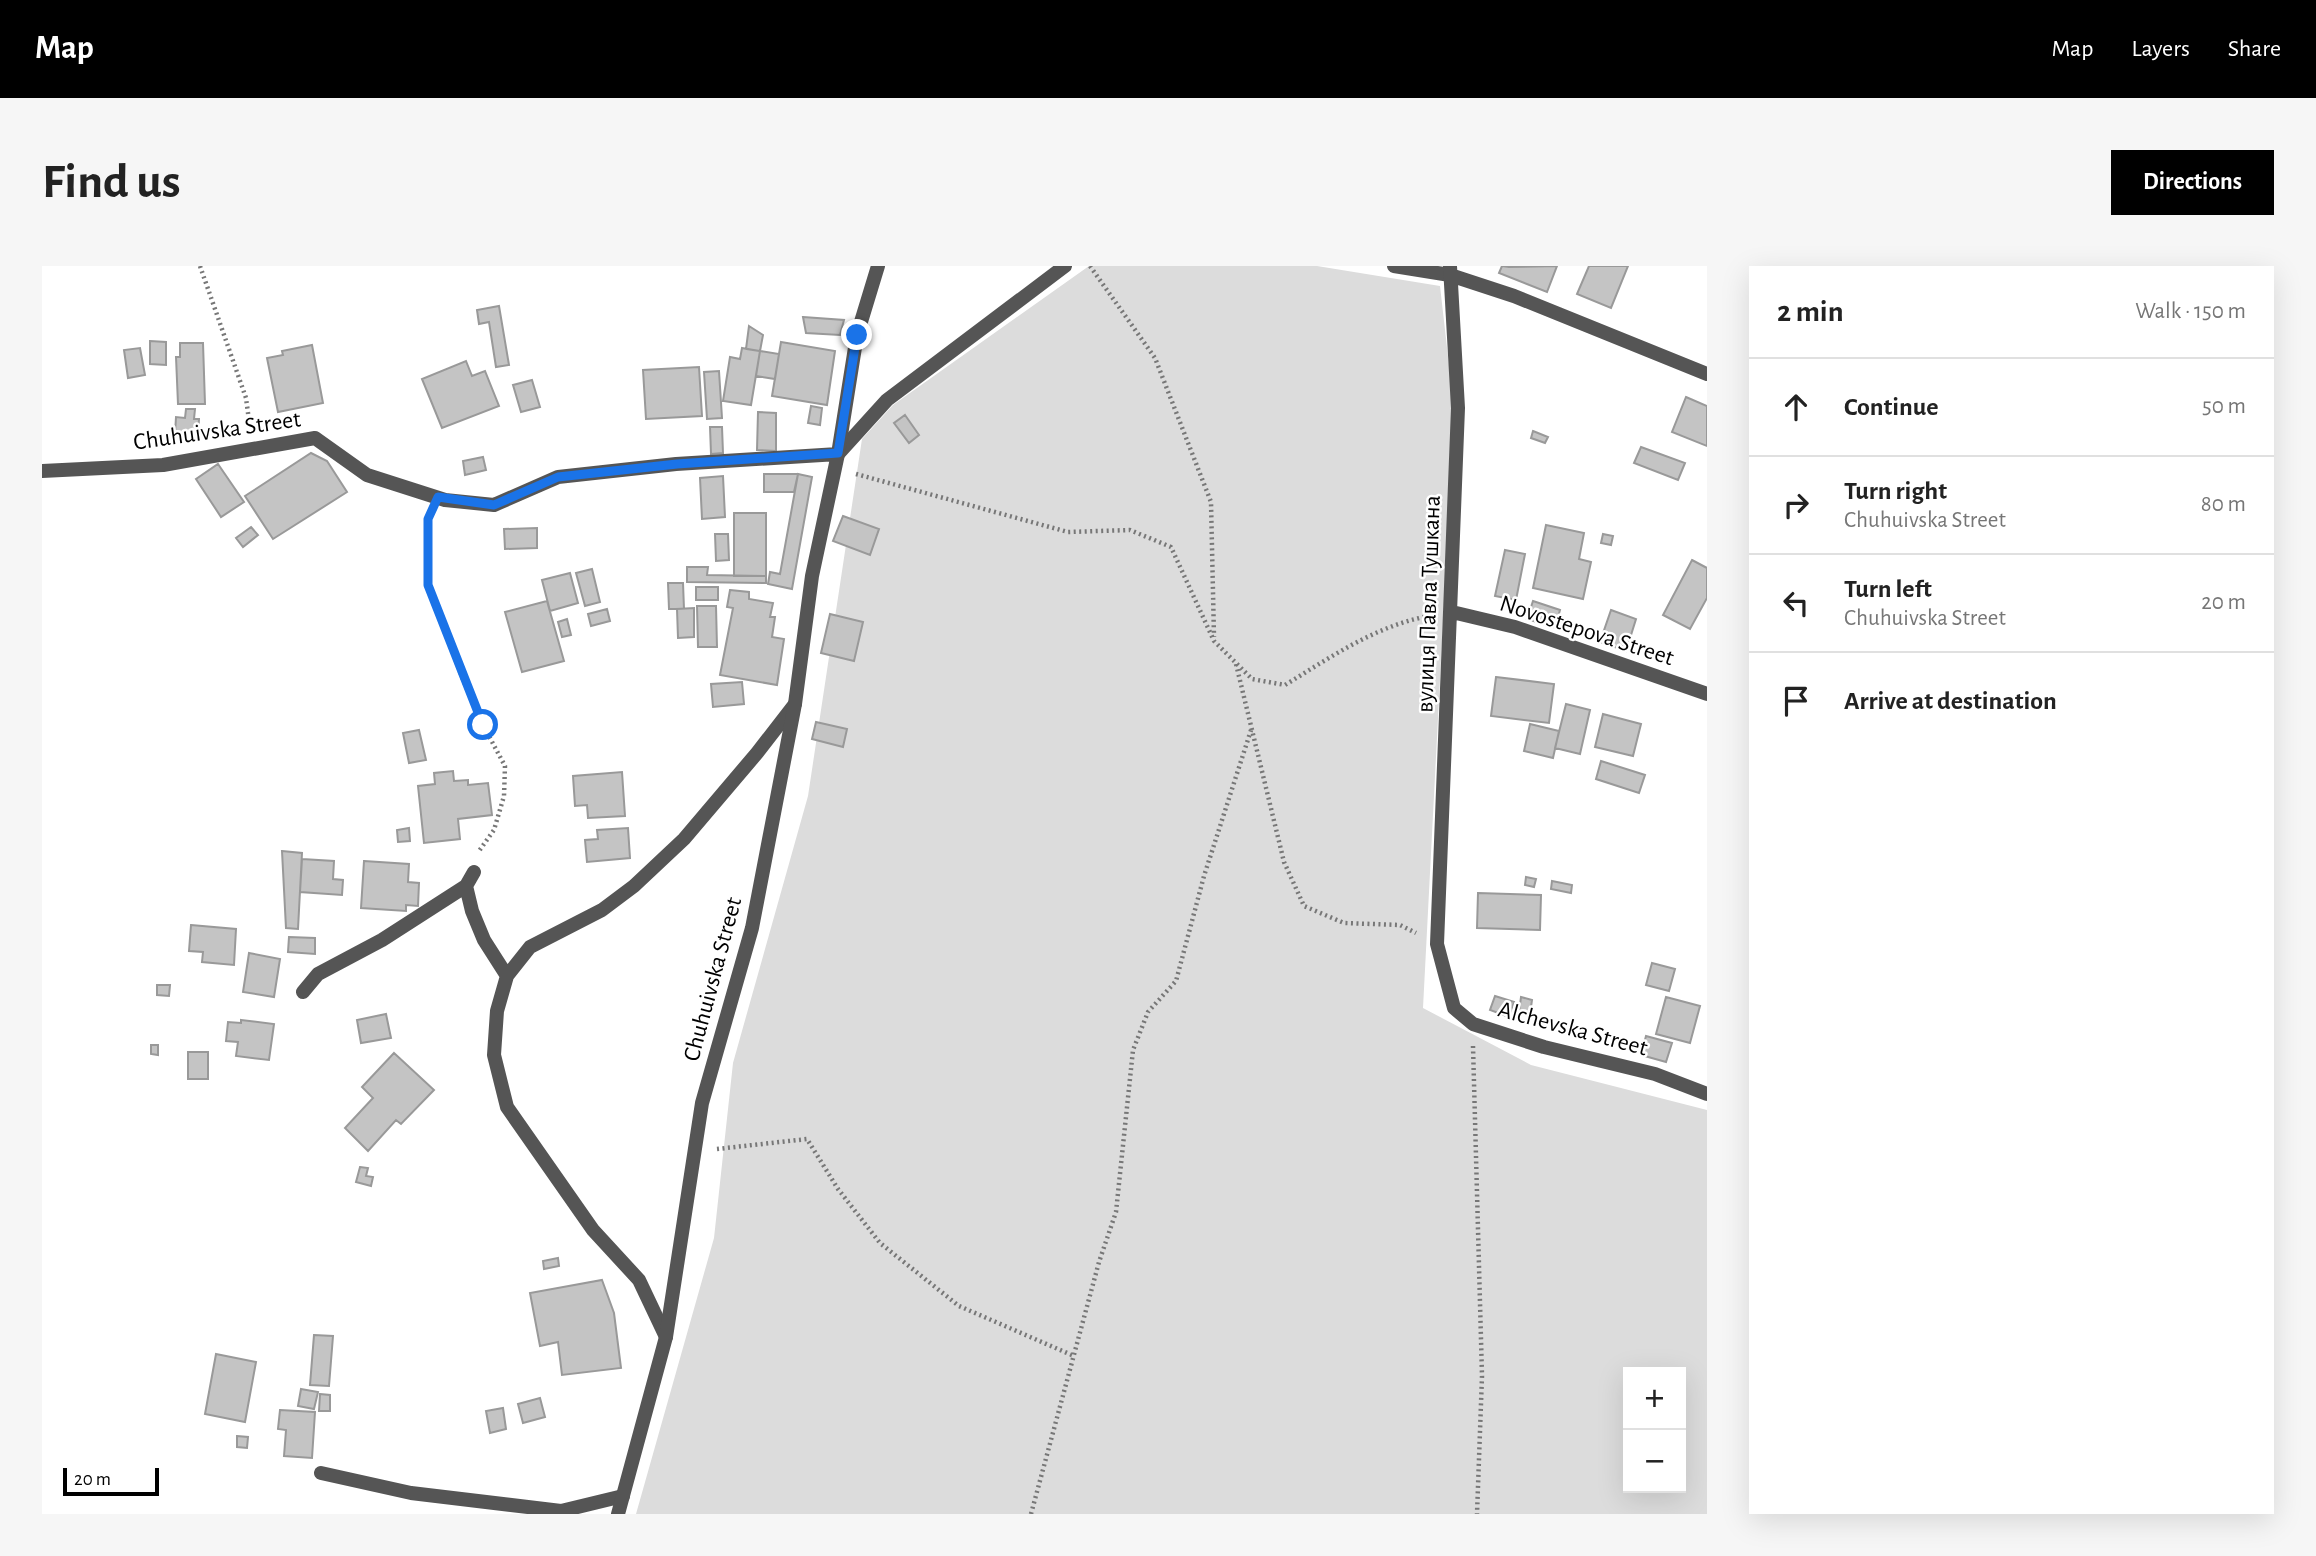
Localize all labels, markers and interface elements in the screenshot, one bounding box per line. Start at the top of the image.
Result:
text: Map [35,32,94,65]
text: Map [2051,37,2093,61]
text: Layers [2131,37,2190,61]
text: Share [2228,37,2281,61]
button: Directions [2111,150,2274,215]
text: Find us [42,158,181,207]
text: 2 min [1777,297,1844,327]
text: Walk · 150 m [2135,300,2246,323]
route end [841,319,872,350]
icon: ahead [1777,388,1815,426]
text: Continue [1844,394,1939,420]
text: 50 m [2202,395,2246,418]
street label: Chuhuivska Street [132,407,303,455]
text: Turn right [1844,478,1947,504]
icon: right [1777,486,1815,524]
text: 80 m [2201,493,2246,516]
street label: вулиця Павла Тушкана [1413,495,1445,713]
text: Chuhuivska Street [1844,509,2006,532]
text: Turn left [1844,576,1932,602]
icon: left [1777,584,1815,622]
text: 20 m [2201,591,2246,614]
street label: Novostepova Street [1497,592,1677,670]
text: Chuhuivska Street [1844,607,2006,630]
icon: arrive [1777,682,1815,720]
text: Arrive at destination [1844,688,2057,714]
route start [467,709,498,740]
street label: Chuhuivska Street [680,894,746,1064]
street label: Alchevska Street [1495,997,1650,1061]
map controls [1623,1367,1686,1493]
button: + [1623,1367,1686,1430]
button: − [1623,1430,1686,1493]
scale bar [63,1465,159,1497]
text: 20 m [74,1470,111,1489]

